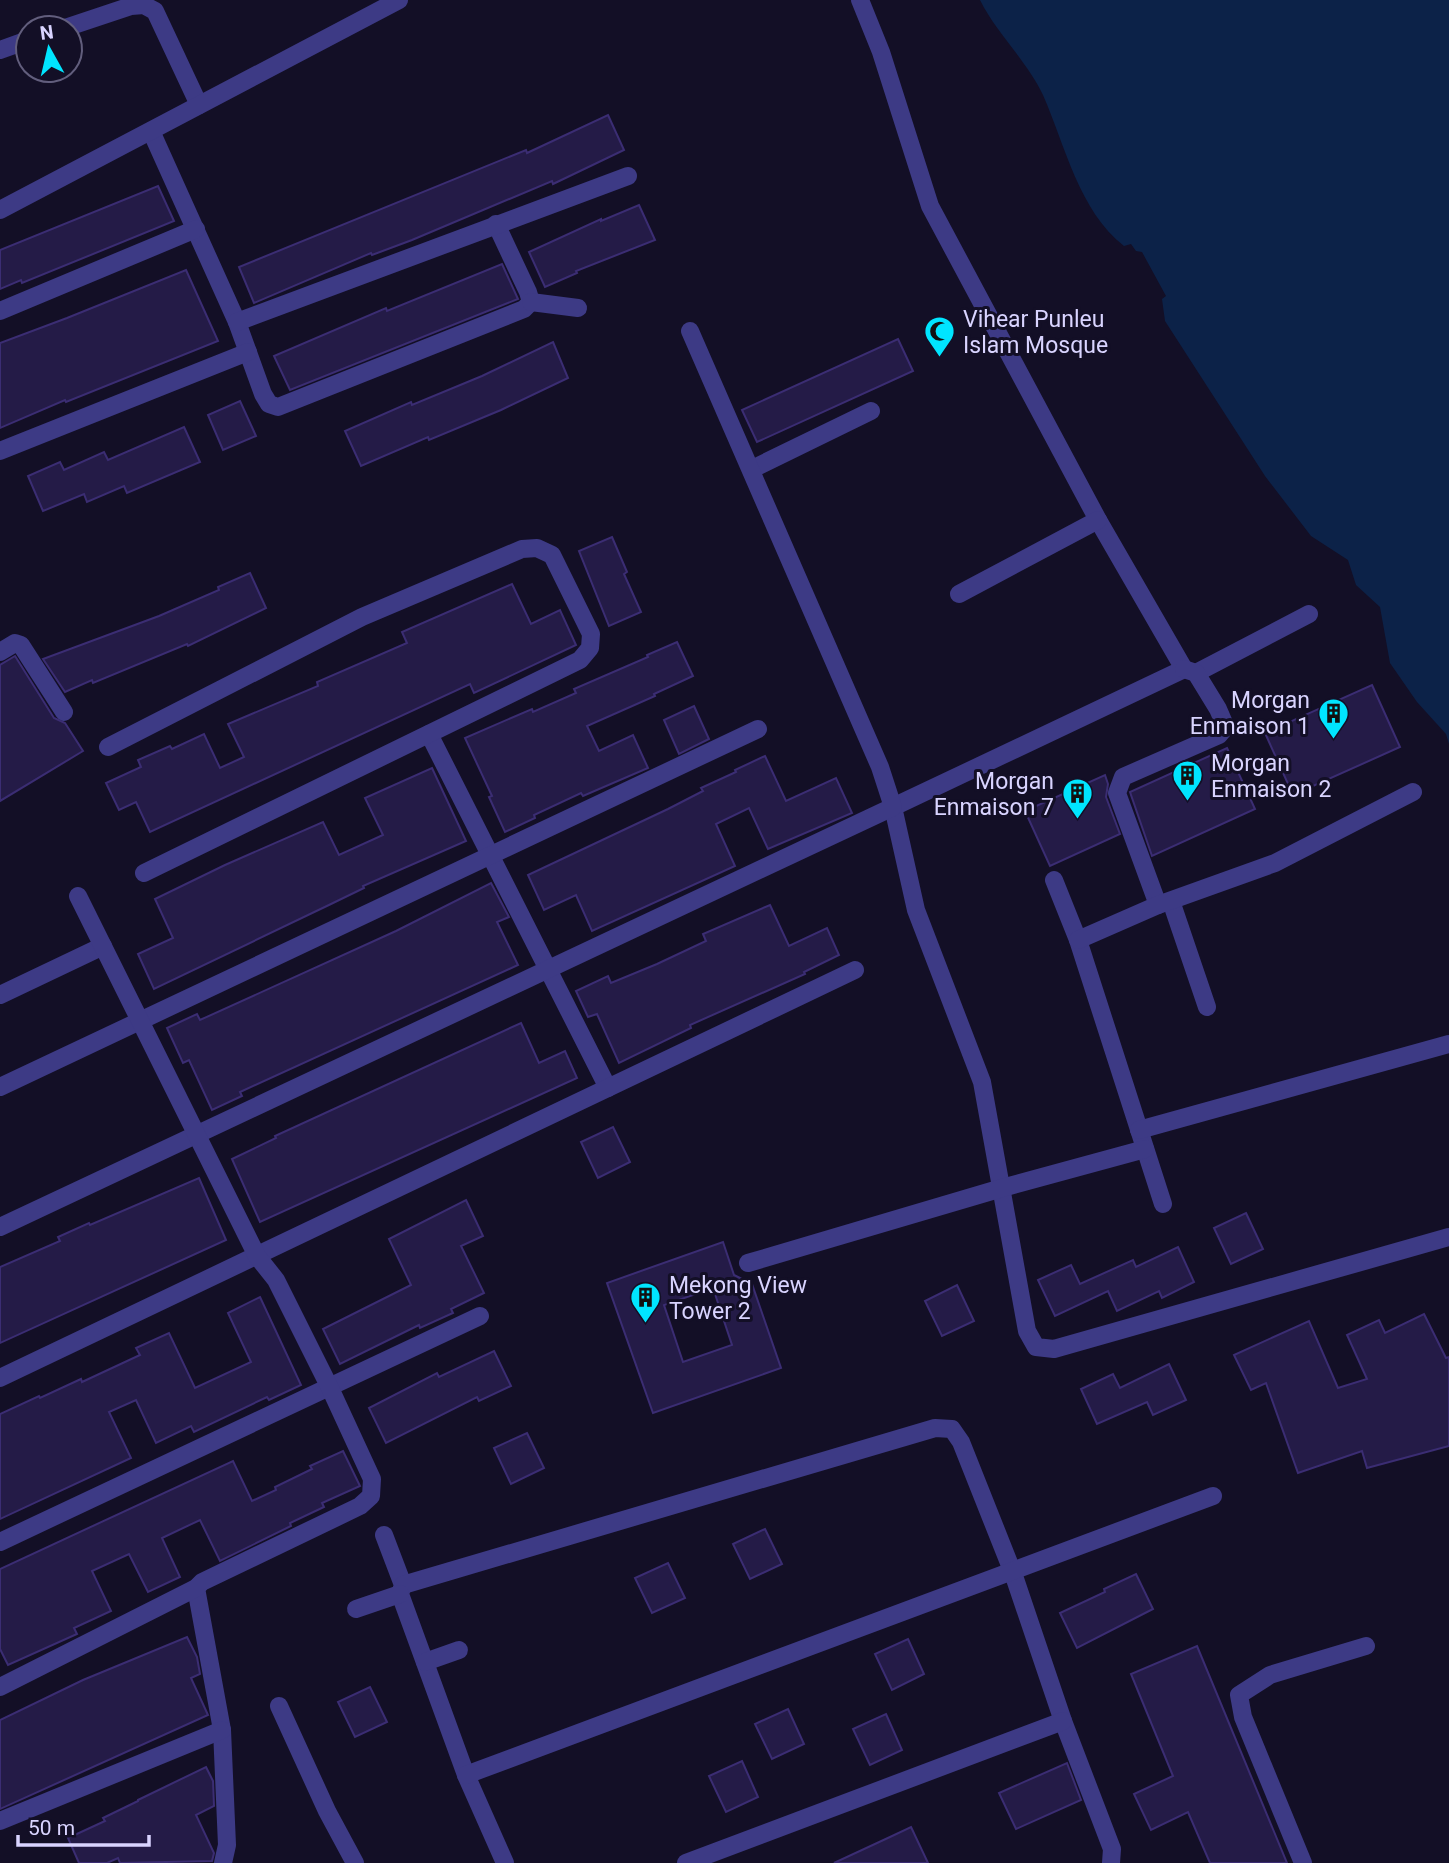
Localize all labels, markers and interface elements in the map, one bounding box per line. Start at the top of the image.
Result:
north arrow [14,14,84,84]
text: N [38,20,55,45]
place label: Vihear Punleu Islam Mosque [963,306,1108,359]
mosque icon: Vihear Punleu Islam Mosque [923,315,957,359]
place label: Morgan Enmaison 1 [1190,687,1310,740]
building icon: Morgan Enmaison 1 [1316,696,1350,740]
place label: Morgan Enmaison 2 [1211,750,1331,803]
building icon: Morgan Enmaison 2 [1171,759,1205,803]
place label: Morgan Enmaison 7 [934,768,1054,821]
building icon: Morgan Enmaison 7 [1060,777,1094,821]
place label: Mekong View Tower 2 [669,1272,807,1325]
building icon: Mekong View Tower 2 [629,1281,663,1325]
scale bar [18,1804,149,1848]
text: 50 m [28,1816,75,1840]

